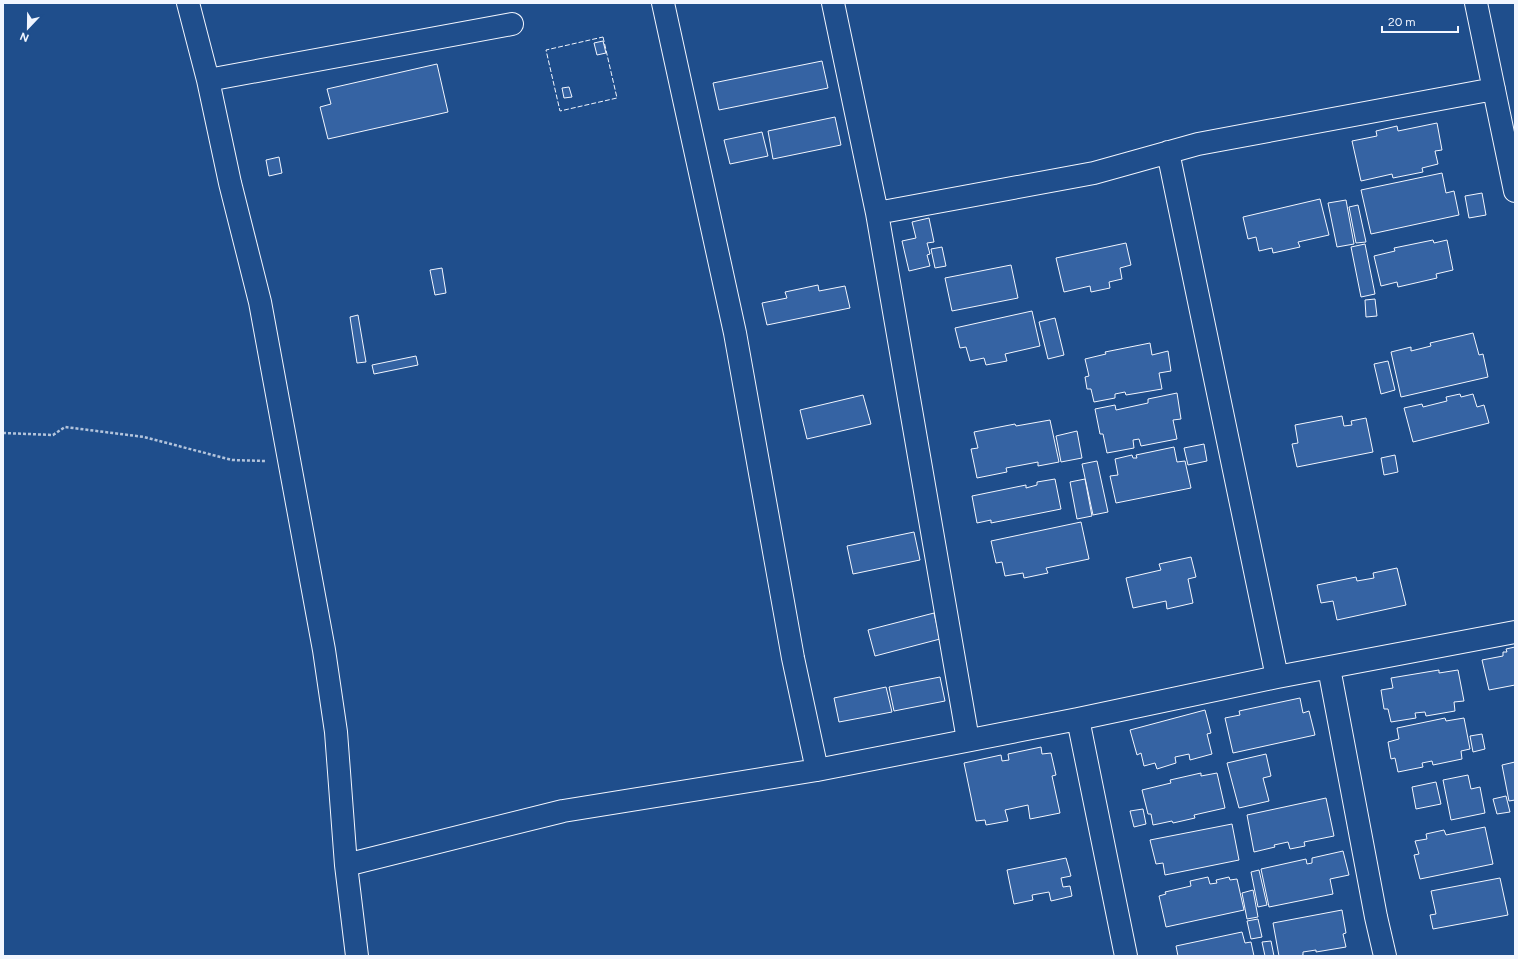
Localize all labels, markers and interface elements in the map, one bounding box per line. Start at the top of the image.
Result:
north arrow [8,8,48,48]
scale bar [1382,8,1458,34]
text: 20 m [1388,15,1416,29]
text: N [18,29,31,44]

